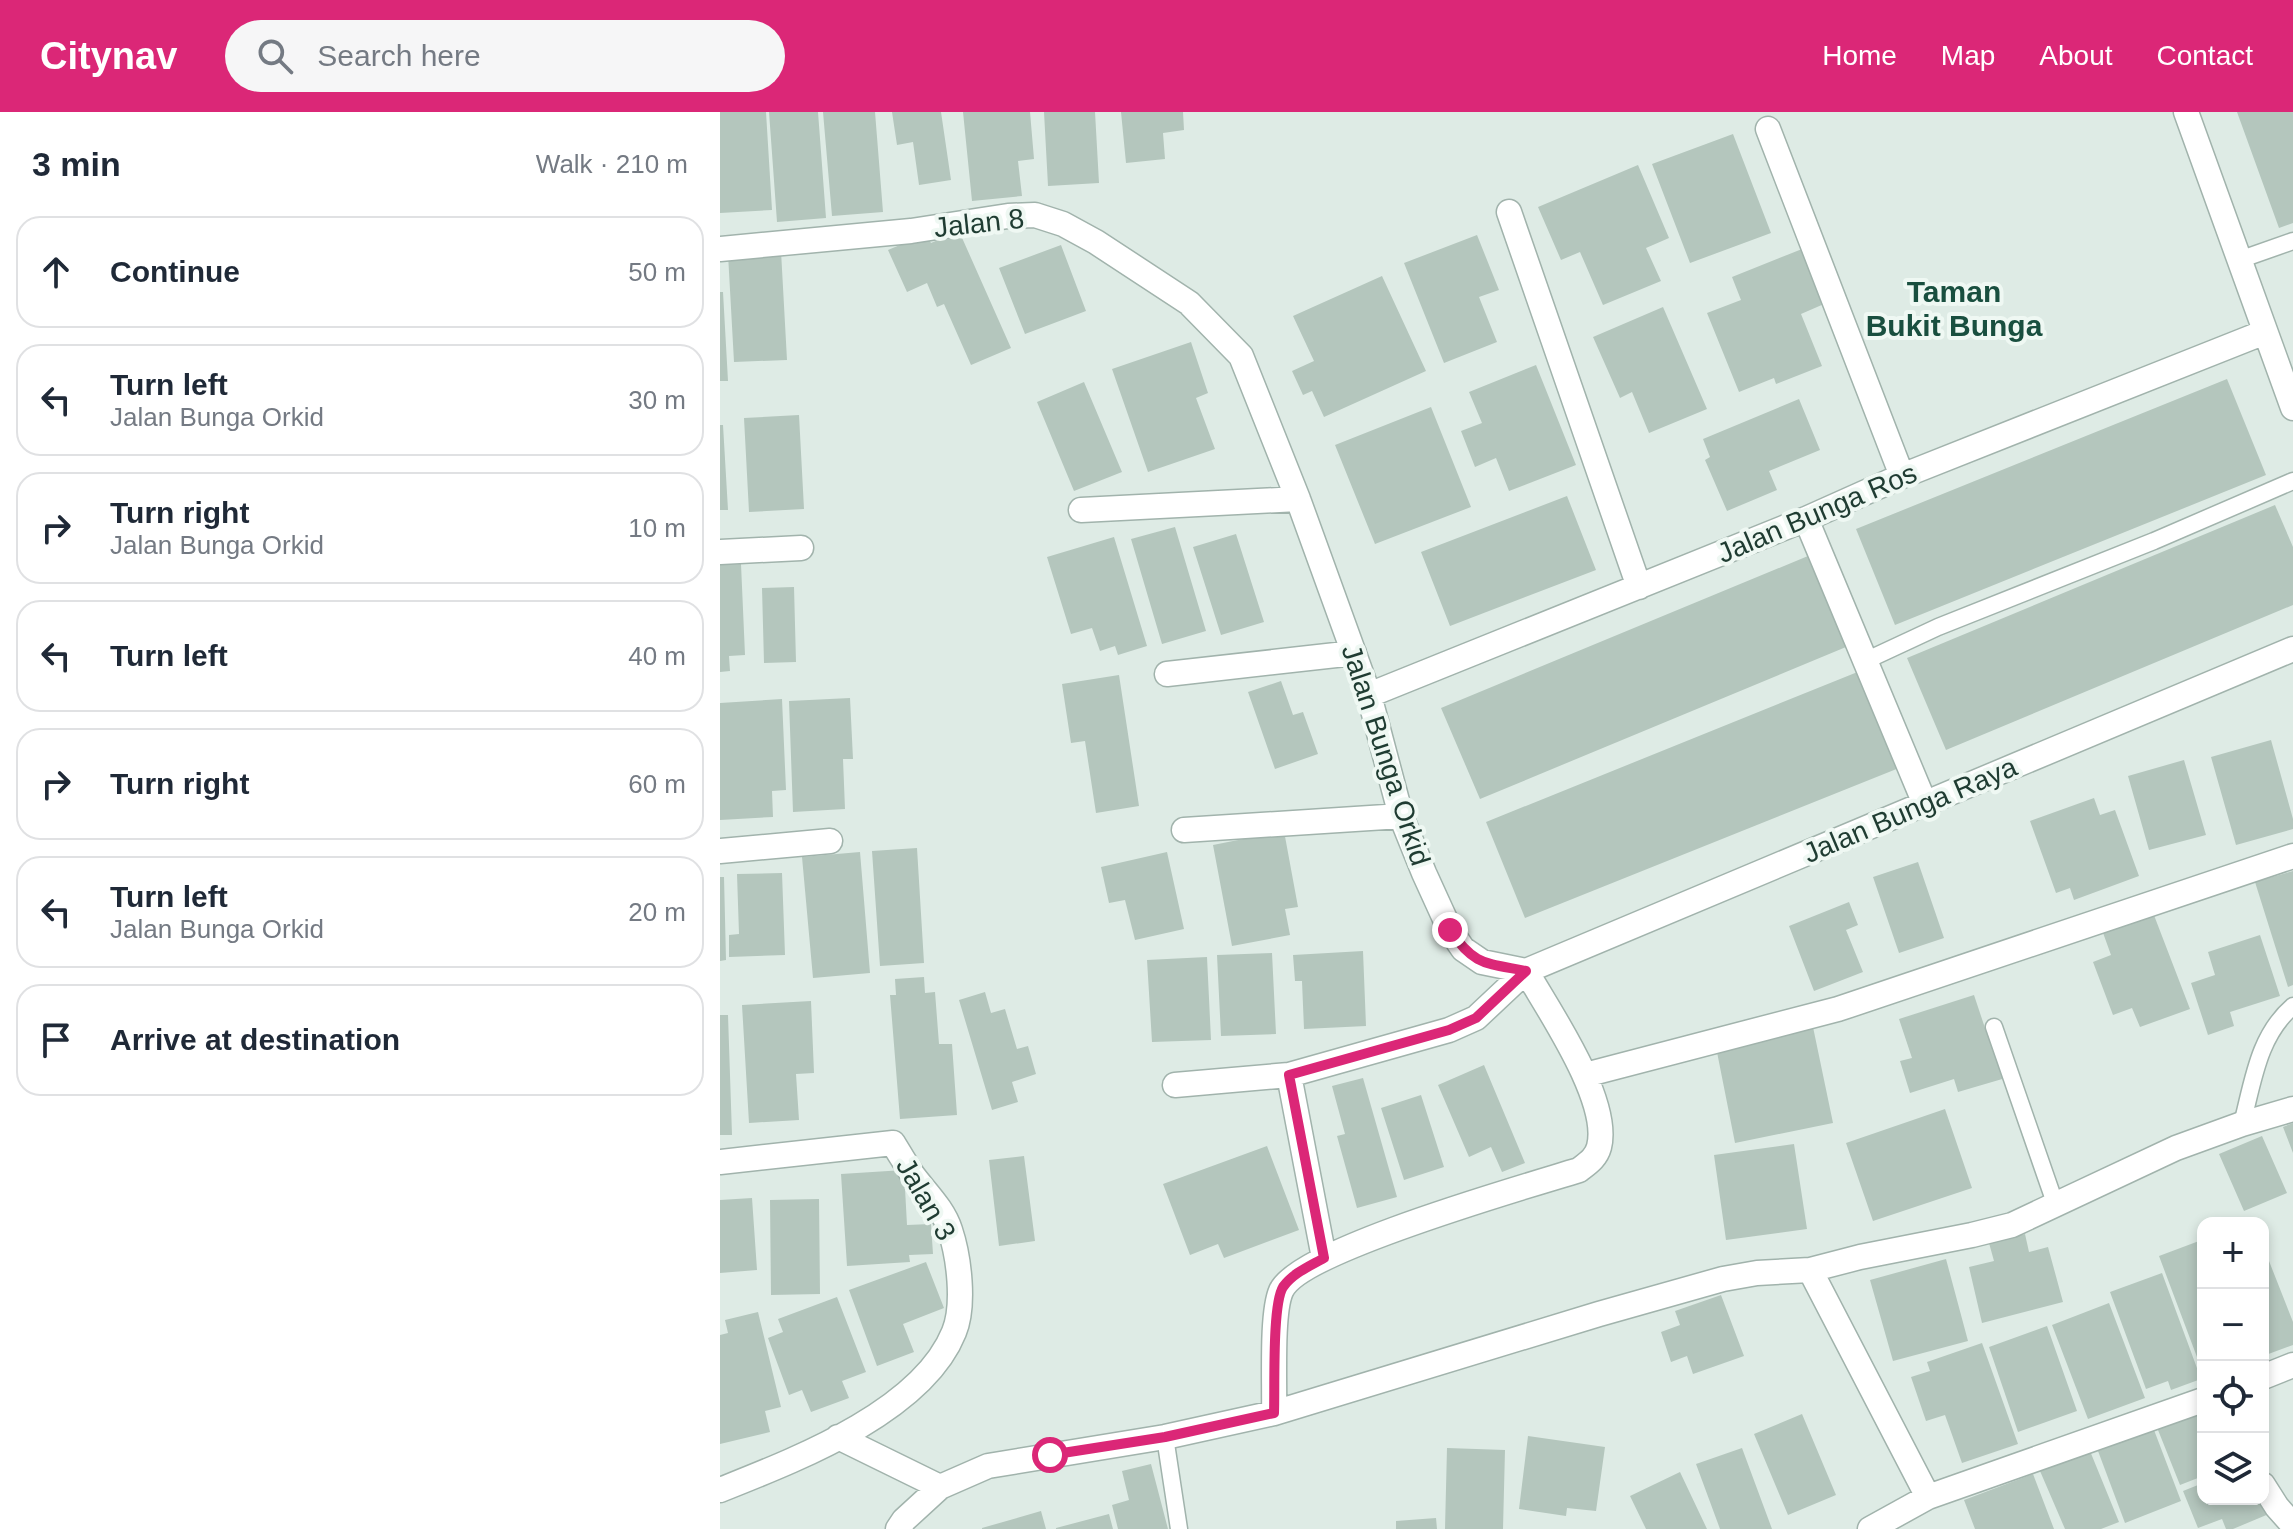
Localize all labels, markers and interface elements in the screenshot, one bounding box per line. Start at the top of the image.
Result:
search box [225,20,785,92]
icon: search [253,34,297,78]
text: Citynav [40,35,177,77]
text: Search here [317,39,481,72]
text: Home [1822,40,1897,71]
text: Map [1941,40,1995,71]
text: About [2039,40,2113,71]
text: Contact [2157,40,2253,71]
text: 3 min [32,145,121,183]
text: Walk · 210 m [536,149,688,179]
street label: Jalan 8 [932,203,1026,243]
icon: ahead [34,250,78,294]
text: Continue [110,255,240,288]
text: 50 m [628,257,686,287]
district label: Taman Bukit Bunga [1866,275,2043,342]
text: Turn left [110,368,228,401]
icon: left [34,378,78,422]
text: 30 m [628,385,686,415]
text: Jalan Bunga Orkid [110,402,324,432]
street label: Jalan Bunga Ros [1713,457,1921,569]
text: Turn right [110,496,249,529]
icon: right [34,506,78,550]
text: 10 m [628,513,686,543]
text: Jalan Bunga Orkid [110,530,324,560]
icon: left [34,634,78,678]
text: Turn left [110,639,228,672]
text: 40 m [628,641,686,671]
street label: Jalan Bunga Orkid [1336,641,1436,869]
street label: Jalan Bunga Raya [1799,751,2022,869]
icon: right [34,762,78,806]
text: Turn right [110,767,249,800]
text: 60 m [628,769,686,799]
text: Turn left [110,880,228,913]
icon: left [34,890,78,934]
text: 20 m [628,897,686,927]
route end [1432,912,1468,948]
text: Jalan Bunga Orkid [110,914,324,944]
icon: arrive [34,1018,78,1062]
text: Arrive at destination [110,1023,400,1056]
street label: Jalan 3 [890,1152,962,1246]
map controls [2197,1217,2269,1505]
button: + [2197,1217,2269,1289]
button: − [2197,1289,2269,1361]
button: locate [2197,1361,2269,1433]
button: layers [2197,1433,2269,1505]
route start [1032,1437,1068,1473]

